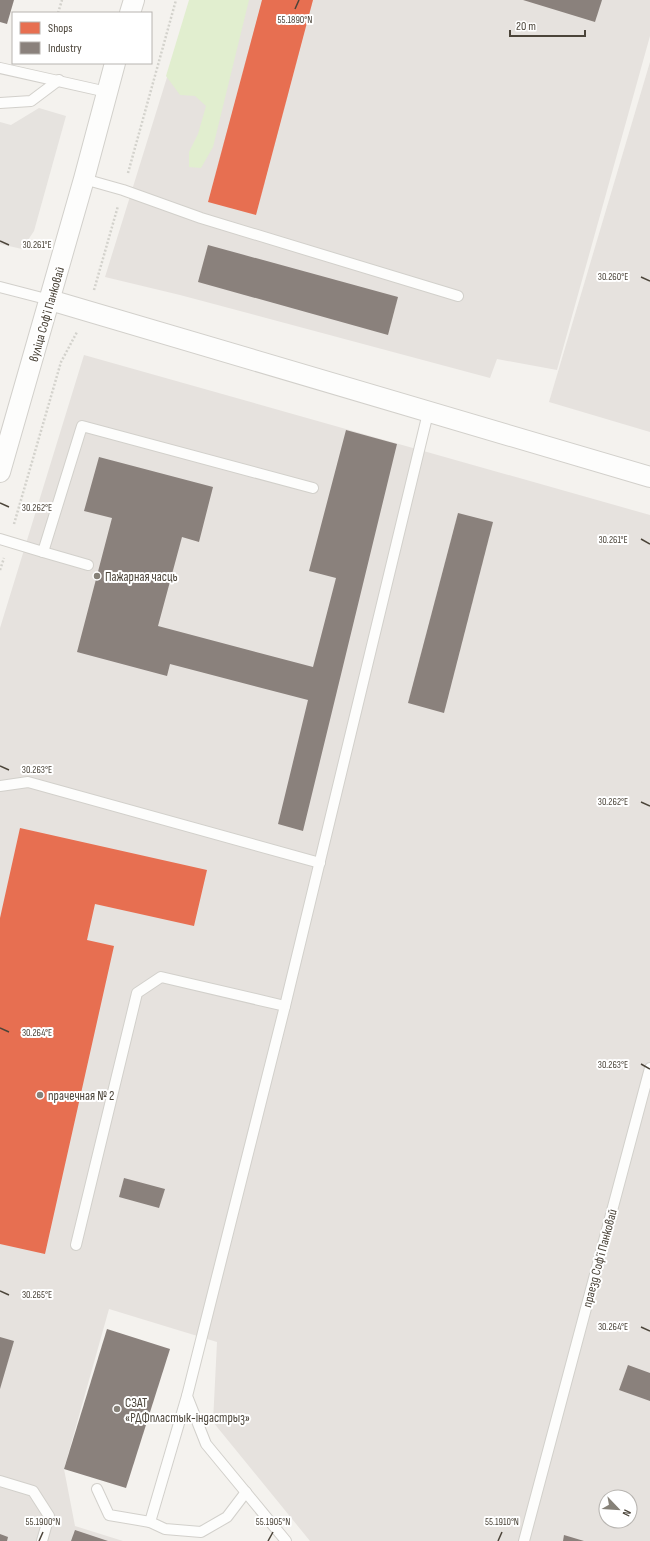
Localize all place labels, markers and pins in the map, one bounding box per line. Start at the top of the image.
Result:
place label: Пажарная часць [105,569,178,585]
marker: Пажарная часць [92,571,102,581]
place label: прачечная № 2 [48,1088,114,1104]
marker: прачечная № 2 [35,1090,45,1100]
place label: СЗАТ «РДФпластык-індастрыз» [125,1395,250,1426]
marker: СЗАТ «РДФпластык-індастрыз» [112,1404,122,1414]

